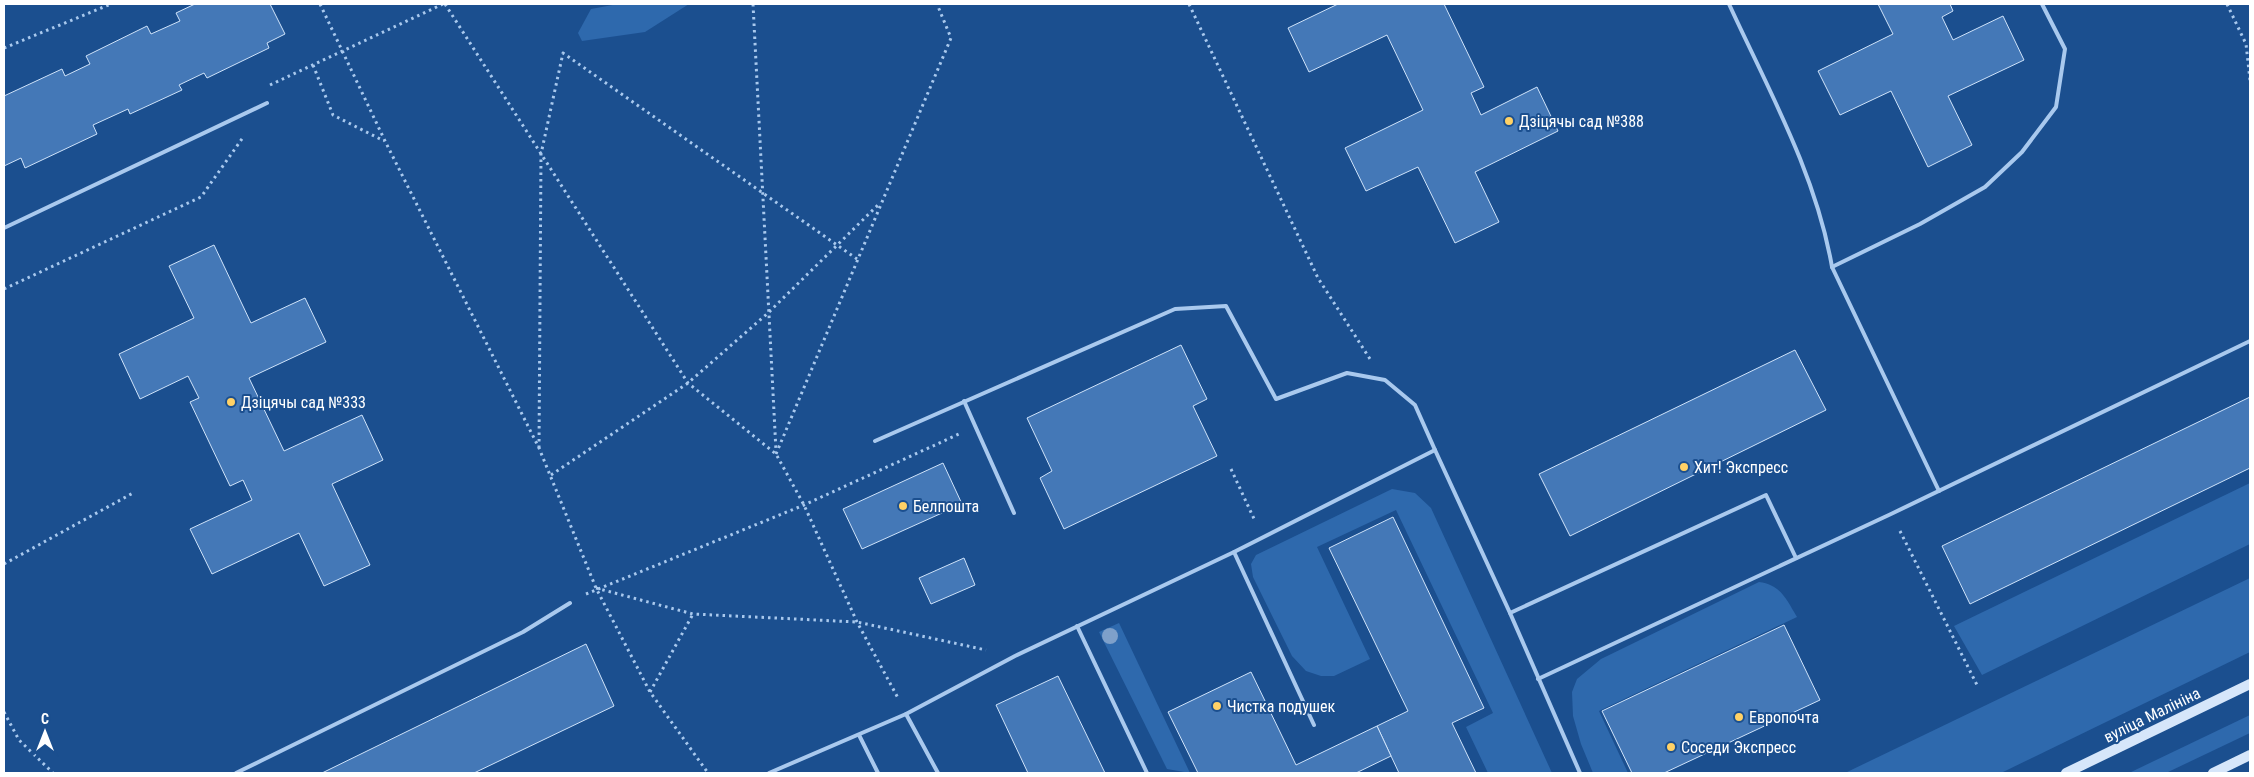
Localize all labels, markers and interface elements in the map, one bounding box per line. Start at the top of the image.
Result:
place label: Дзіцячы сад №388 [1519,112,1644,131]
marker: Дзіцячы сад №388 [1503,115,1515,127]
place label: Дзіцячы сад №333 [241,393,366,412]
marker: Дзіцячы сад №333 [225,396,237,408]
place label: Хит! Экспресс [1694,458,1788,477]
marker: Хит! Экспресс [1678,461,1690,473]
place label: Белпошта [913,497,979,516]
marker: Белпошта [897,500,909,512]
street label: вуліца Малініна [2101,683,2203,747]
place label: Чистка подушек [1227,697,1336,716]
marker: Чистка подушек [1211,700,1223,712]
north arrow [20,707,70,757]
place label: Европочта [1749,708,1819,727]
text: С [41,711,49,727]
marker: Европочта [1733,711,1745,723]
place label: Соседи Экспресс [1681,738,1796,757]
marker: Соседи Экспресс [1665,741,1677,753]

